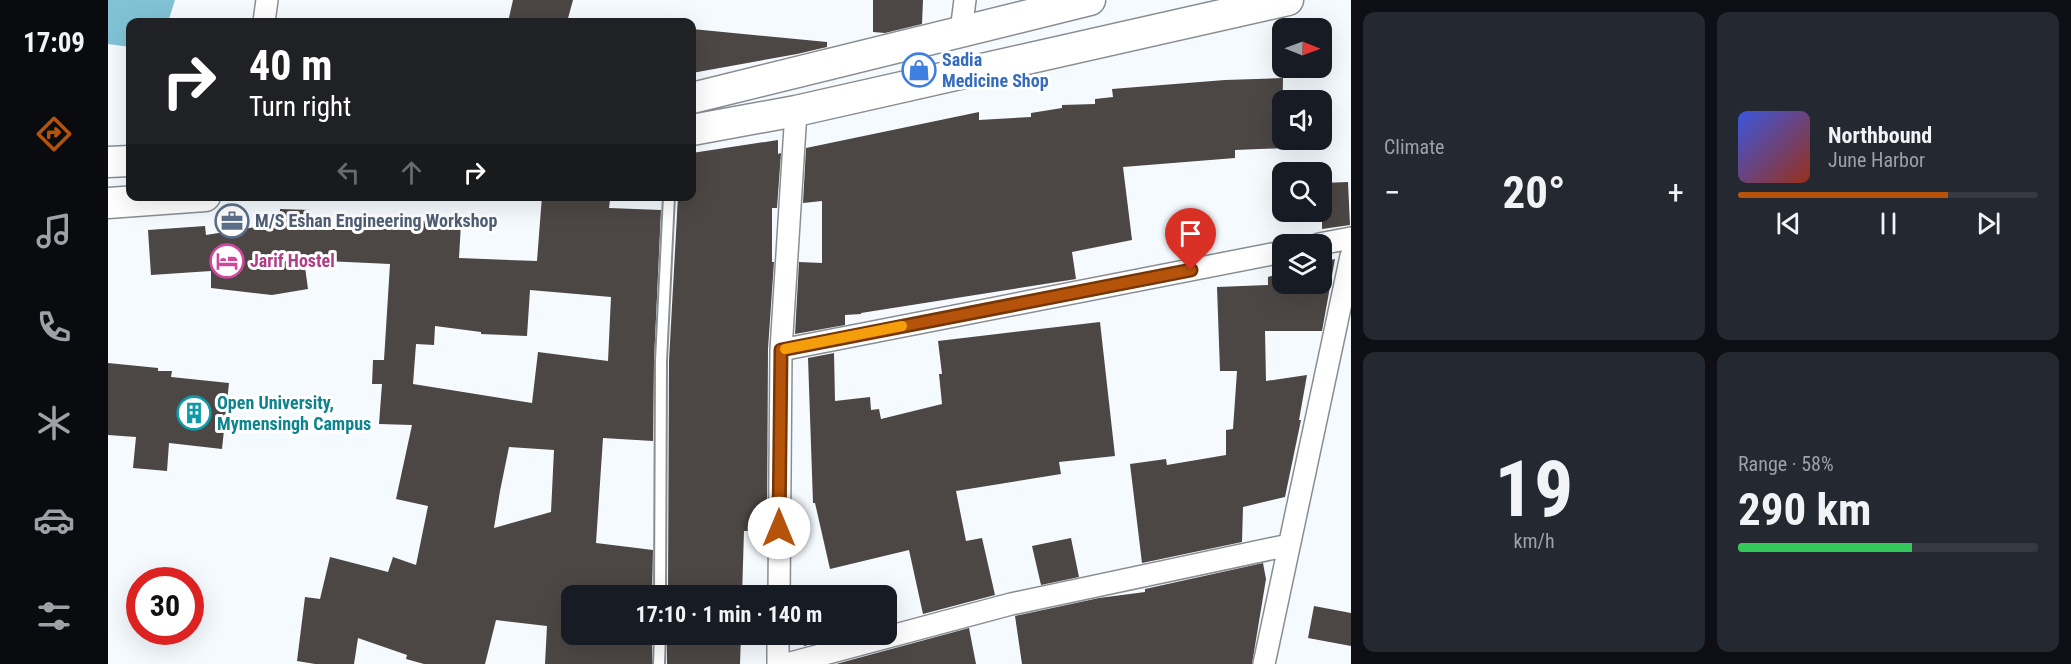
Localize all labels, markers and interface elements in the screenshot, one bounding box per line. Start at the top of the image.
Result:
north arrow [1272,18,1332,78]
map controls [1272,18,1332,294]
text: 17:09 [23,27,85,59]
text: 40 m [249,41,332,90]
icon: right [150,42,228,120]
place label: Sadia Medicine Shop [942,49,1049,91]
shop icon: Sadia Medicine Shop [901,52,937,88]
button: sound [1272,90,1332,150]
text: Turn right [249,91,351,123]
icon: directions [33,113,75,155]
text: Northbound [1828,123,1932,148]
text: Climate [1384,135,1444,159]
text: June Harbor [1828,148,1925,172]
icon: left [332,156,365,189]
icon: ahead [395,156,428,189]
icon: right [458,156,491,189]
button: search [1272,162,1332,222]
text: 20° [1503,166,1566,219]
text: − [1384,173,1401,212]
text: + [1668,173,1684,212]
office icon: M/S Eshan Engineering Workshop [214,203,250,239]
icon: previous [1772,207,1805,240]
icon: pause [1872,207,1905,240]
icon: next [1972,207,2005,240]
pin [1165,208,1216,270]
icon: music [33,210,75,252]
place label: M/S Eshan Engineering Workshop [255,210,498,231]
icon: arrive [1174,217,1207,250]
button: layers [1272,234,1332,294]
hotel icon: Jarif Hostel [209,243,245,279]
place label: Jarif Hostel [250,250,335,271]
icon: phone [33,306,75,348]
place label: Open University, Mymensingh Campus [217,392,371,434]
building icon: Open University, Mymensingh Campus [176,395,212,431]
icon: climate [33,402,75,444]
text: 19 [1495,444,1573,535]
text: Range · 58% [1738,452,1834,476]
text: 290 km [1738,483,1871,536]
position arrow [747,496,811,560]
icon: car [33,499,75,541]
text: km/h [1513,529,1555,553]
speed limit sign: 30 [126,567,204,645]
icon: filters [33,595,75,637]
text: 17:10 · 1 min · 140 m [636,602,822,627]

